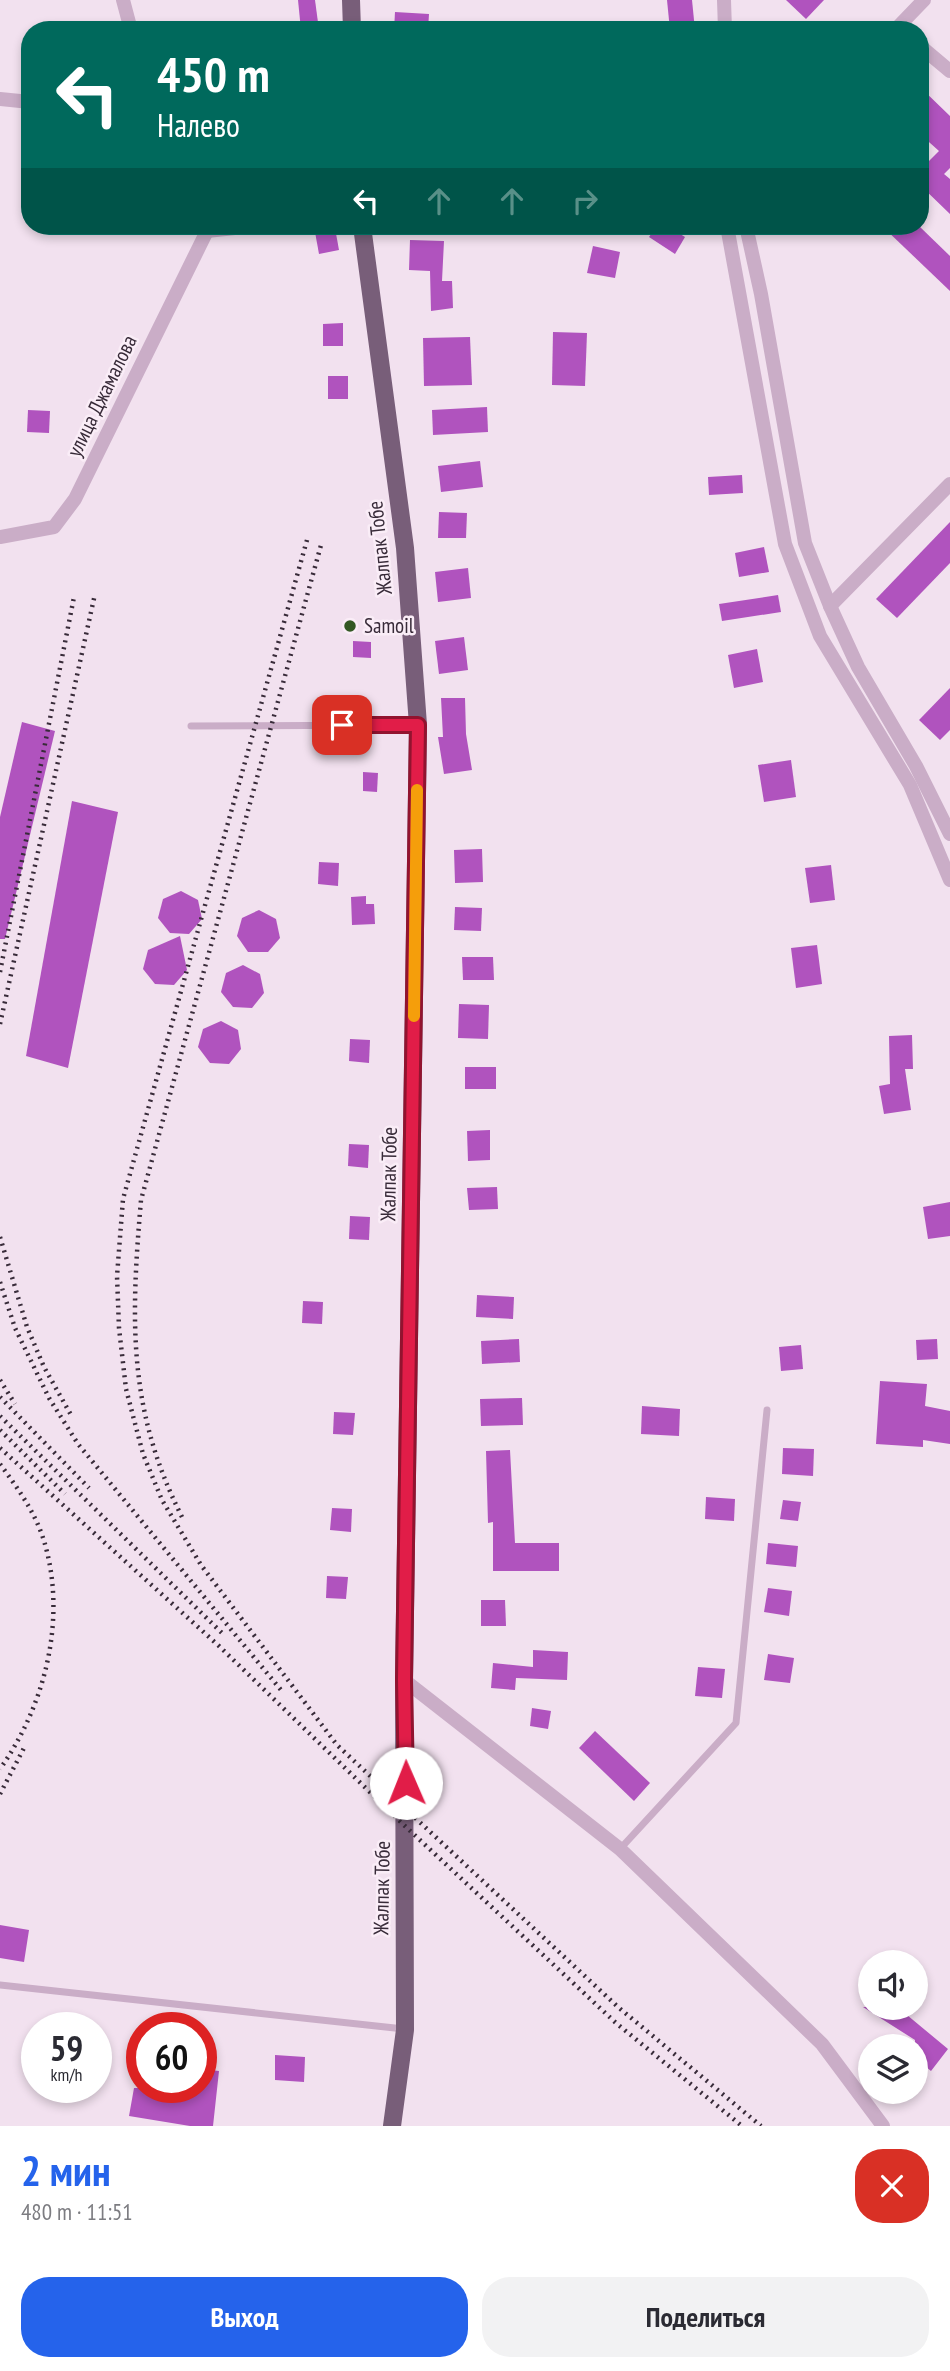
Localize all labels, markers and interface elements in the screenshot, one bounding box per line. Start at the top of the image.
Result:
text: 450 m [157,42,270,106]
icon: left [42,49,133,140]
text: Налево [157,104,240,146]
icon: left [347,182,385,220]
icon: ahead [420,182,458,220]
icon: ahead [493,182,531,220]
icon: right [566,182,604,220]
street label: улица Джамалова [60,331,143,461]
street label: Жалпак Тобе [361,500,398,597]
place label: Samoil [364,612,414,639]
marker: Samoil [342,618,358,634]
pin [312,695,372,755]
icon: arrive [323,706,361,744]
street label: Жалпак Тобе [374,1127,403,1222]
position arrow [369,1746,443,1820]
street label: Жалпак Тобе [367,1841,396,1936]
map controls [858,1950,928,2104]
button: sound [858,1950,928,2020]
speed limit sign: 60 [126,2012,217,2103]
text: 59 [50,2025,83,2071]
button: layers [858,2034,928,2104]
text: km/h [51,2063,82,2086]
text: 2 мин [21,2143,111,2198]
button: close [855,2149,929,2223]
text: 480 m · 11:51 [21,2197,133,2226]
button: Выход [21,2277,468,2357]
button: Поделиться [482,2277,929,2357]

